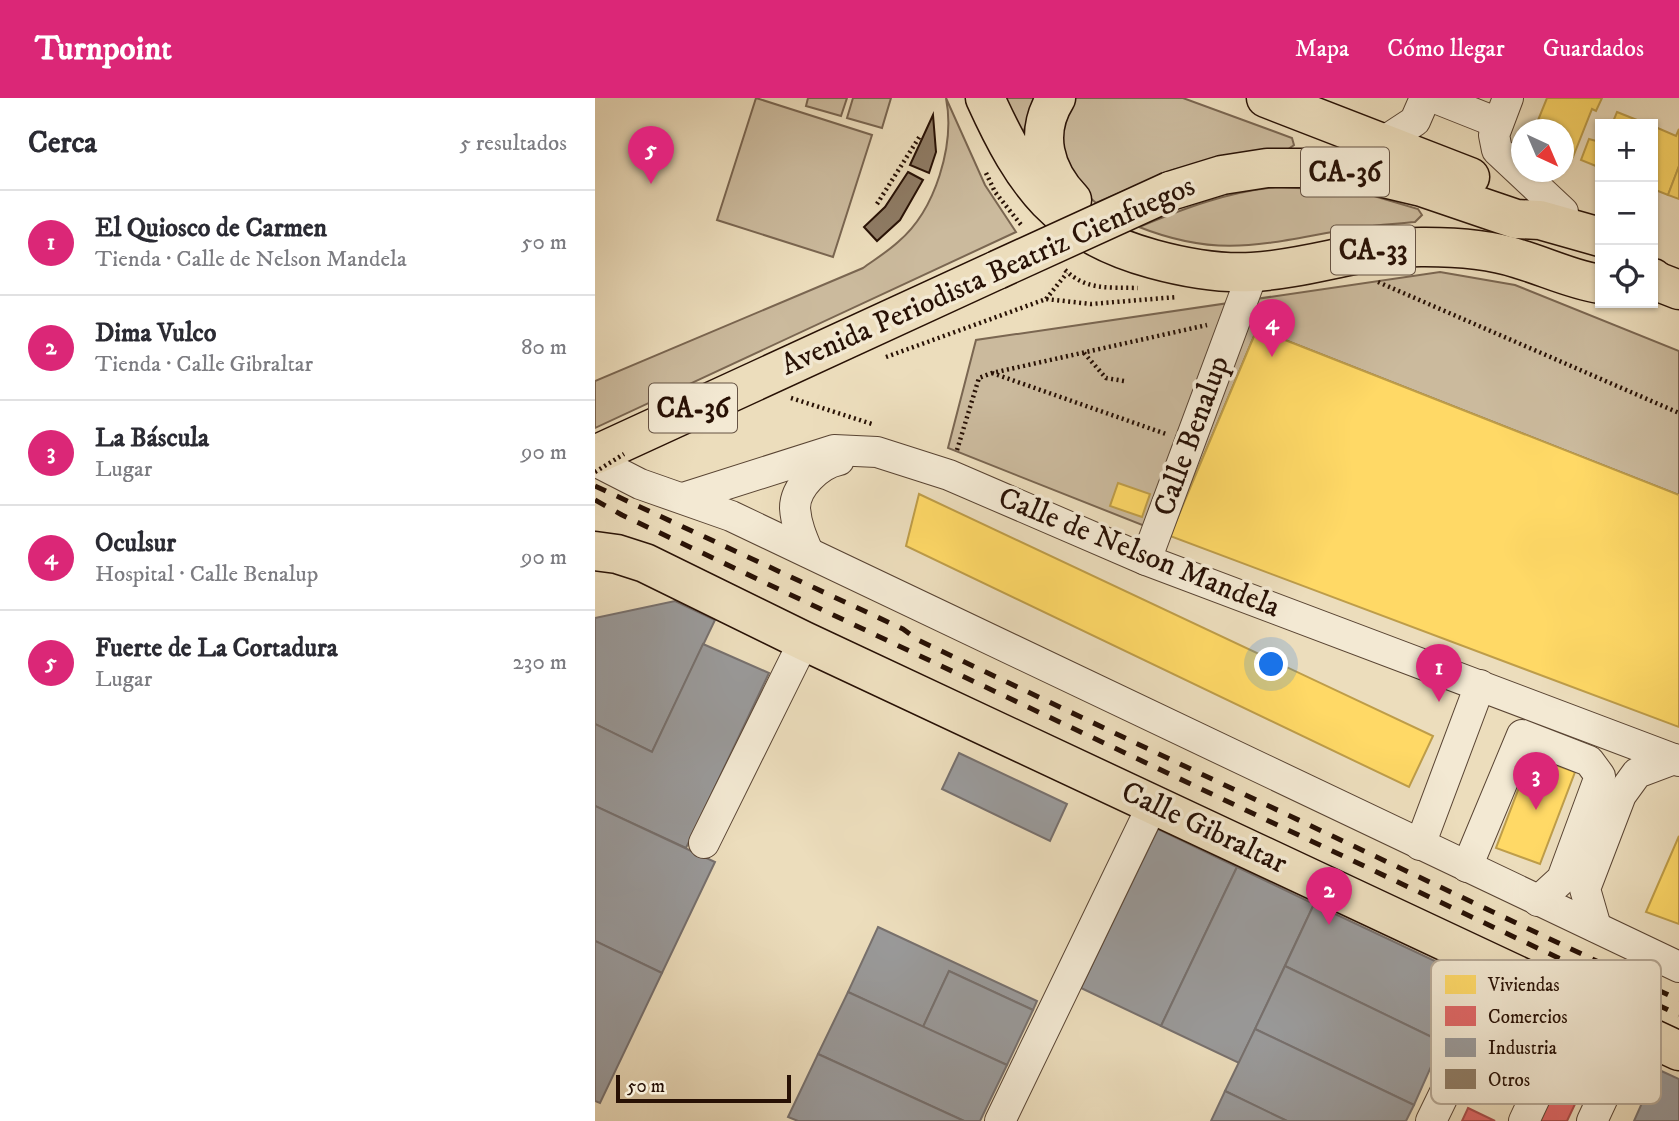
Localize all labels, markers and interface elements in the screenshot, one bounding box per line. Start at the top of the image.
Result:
text: Turnpoint [35,29,172,70]
text: Mapa [1295,34,1349,64]
text: Cómo llegar [1387,34,1505,64]
text: Guardados [1543,34,1644,64]
north arrow [1511,119,1574,182]
map controls [1595,119,1658,308]
button: + [1595,119,1658,182]
text: Cerca [28,125,97,162]
pin: 5 [628,126,674,184]
text: 5 resultados [459,129,567,158]
road number: CA-36 [1301,148,1389,196]
street label: Avenida Periodista Beatriz Cienfuegos [775,168,1201,384]
button: − [1595,182,1658,245]
text: El Quiosco de Carmen [95,212,327,245]
road number: CA-33 [1331,226,1415,274]
text: 1 [47,228,55,257]
text: 50 m [521,228,567,257]
text: Tienda · Calle de Nelson Mandela [95,245,407,274]
button: locate [1595,245,1658,308]
pin: 4 [1249,299,1295,357]
text: Dima Vulco [95,317,216,350]
text: 2 [45,333,57,362]
text: 80 m [521,333,567,362]
text: Tienda · Calle Gibraltar [95,350,313,379]
street label: Calle Benalup [1146,351,1238,521]
road number: CA-36 [649,384,737,432]
text: La Báscula [95,422,209,455]
text: 3 [47,438,55,467]
text: 90 m [521,438,567,467]
text: Lugar [95,455,152,484]
street label: Calle de Nelson Mandela [993,480,1285,627]
text: Oculsur [95,527,176,560]
text: 4 [44,543,58,572]
text: 90 m [521,543,567,572]
text: Hospital · Calle Benalup [95,560,318,589]
text: Fuerte de La Cortadura [95,632,338,665]
pin: 1 [1416,644,1462,702]
your location [1254,647,1288,681]
text: 5 [45,648,57,677]
text: 230 m [513,648,567,677]
text: Lugar [95,665,152,694]
pin: 3 [1513,752,1559,810]
street label: Calle Gibraltar [1115,774,1293,882]
pin: 2 [1306,867,1352,925]
legend [1431,960,1661,1104]
text: Viviendas [1487,974,1560,997]
text: Comercios [1488,1006,1568,1029]
text: Industria [1488,1037,1557,1060]
text: Otros [1488,1069,1530,1092]
scale bar [616,1072,791,1104]
text: 50 m [627,1075,665,1098]

